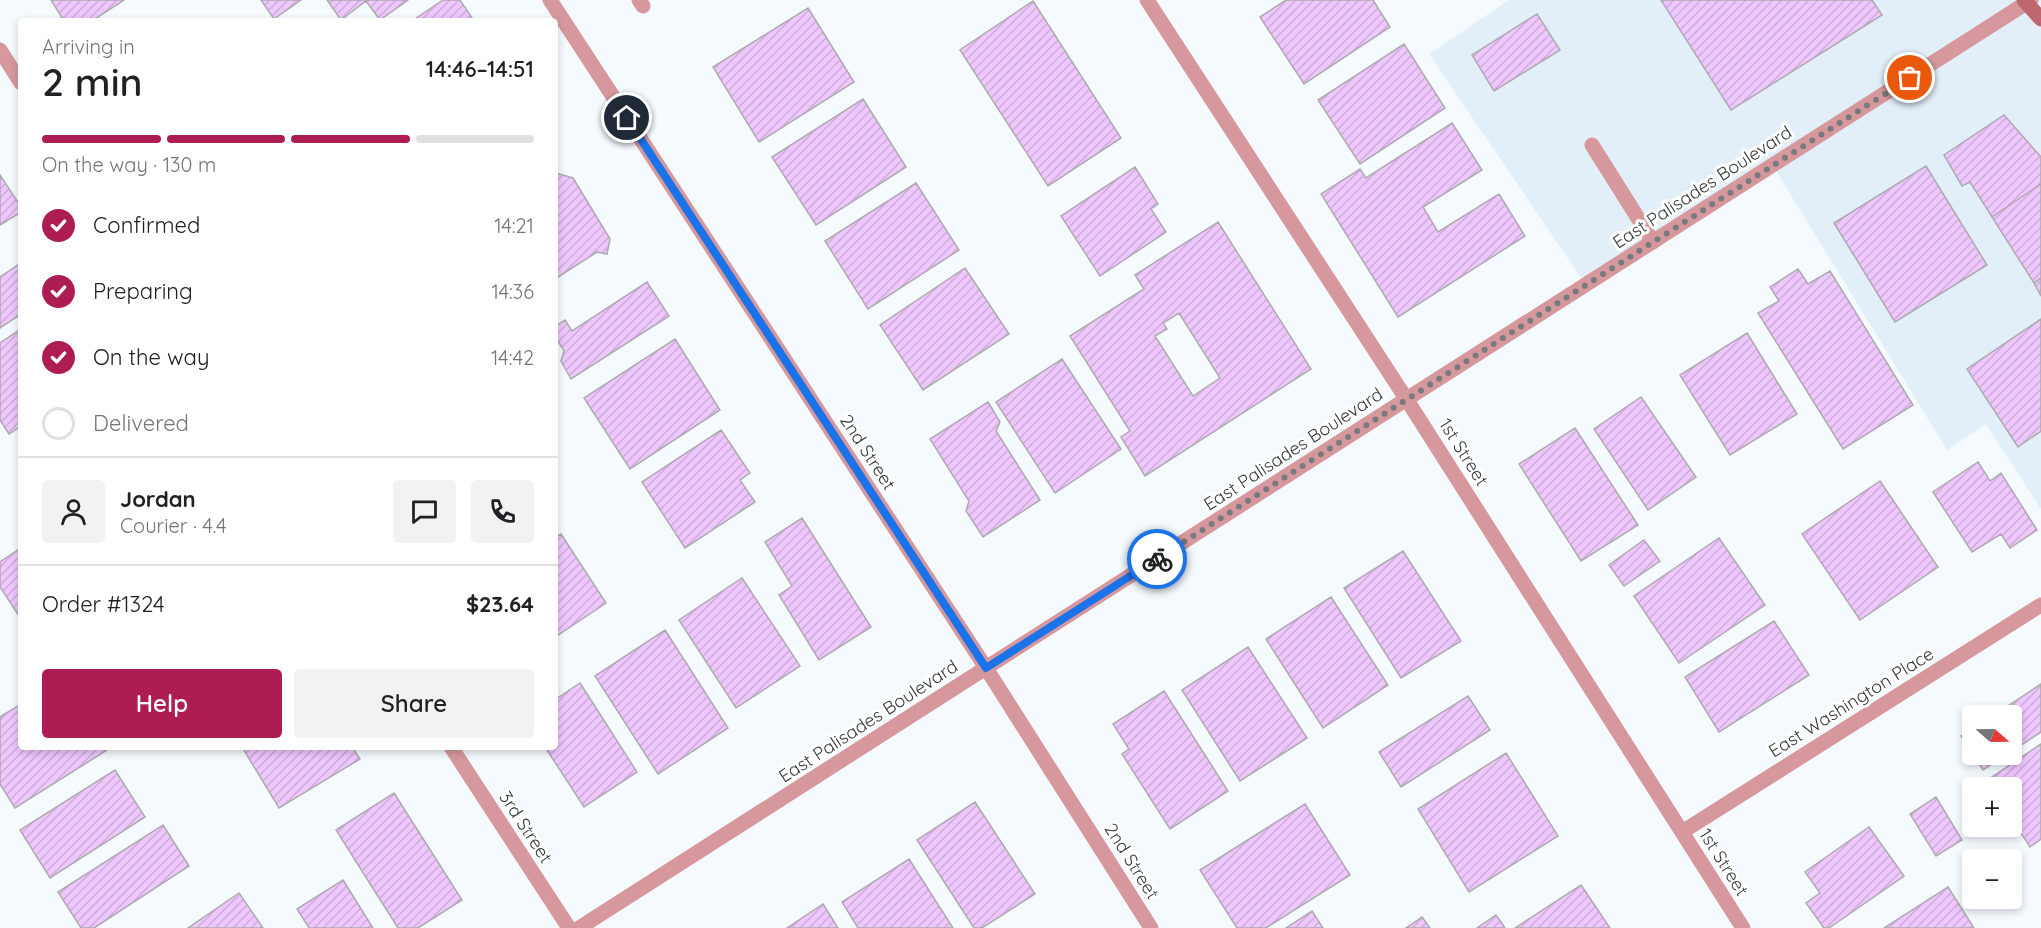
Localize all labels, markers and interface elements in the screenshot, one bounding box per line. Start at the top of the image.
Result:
text: Arriving in [42,34,135,59]
pin [1884,52,1935,103]
text: 14:46–14:51 [426,55,534,83]
text: 2 min [42,57,143,106]
icon: bag [1893,61,1926,94]
pin [601,92,652,143]
icon: home [610,101,643,134]
street label: East Palisades Boulevard [1608,121,1796,253]
text: On the way · 130 m [42,152,216,177]
icon: check [42,209,75,242]
text: Confirmed [93,211,200,239]
text: 14:21 [494,213,534,238]
icon: check [42,275,75,308]
text: Preparing [93,277,193,305]
text: 14:36 [491,279,534,304]
icon: check [42,341,75,374]
text: On the way [93,343,209,371]
text: 14:42 [491,345,534,370]
street label: East Palisades Boulevard [1199,383,1387,515]
text: Delivered [93,409,189,437]
street label: 2nd Street [835,410,901,494]
street label: 1st Street [1434,414,1494,490]
button: person [42,480,105,543]
button: chat [393,480,456,543]
button: phone [471,480,534,543]
text: Jordan [120,485,196,513]
text: Courier · 4.4 [120,513,226,538]
courier [1127,529,1187,589]
icon: bike [1141,543,1174,576]
text: Order #1324 [42,590,165,618]
text: $23.64 [466,590,534,618]
street label: East Washington Place [1764,642,1938,762]
street label: East Palisades Boulevard [774,655,962,787]
button: Help [42,669,282,738]
button: Share [294,669,534,738]
north arrow [1962,705,2022,765]
map controls [1962,705,2022,909]
button: + [1962,777,2022,837]
street label: 3rd Street [494,787,558,867]
street label: 2nd Street [1100,819,1164,903]
street label: 1st Street [1694,824,1754,900]
button: − [1962,849,2022,909]

